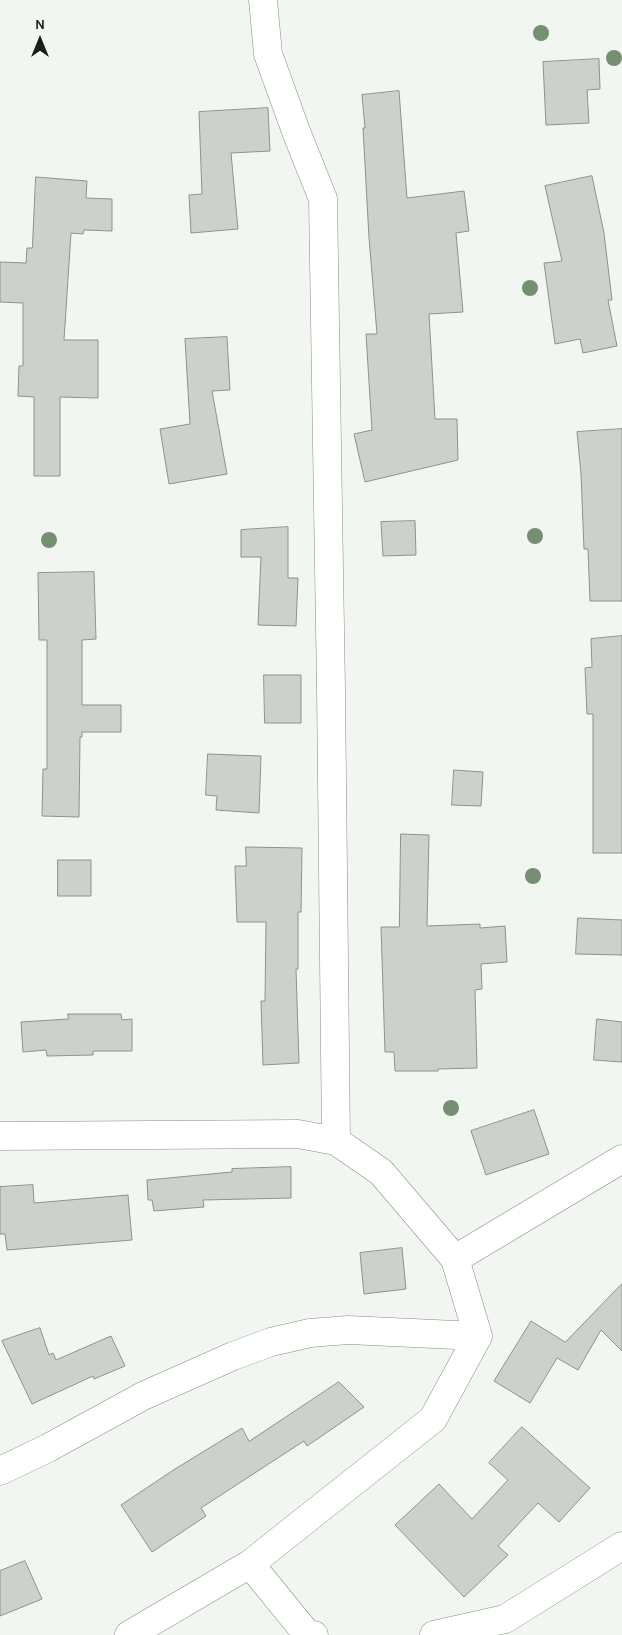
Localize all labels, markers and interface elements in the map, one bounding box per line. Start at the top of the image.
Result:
north arrow [15,15,65,65]
text: N [35,16,45,33]

